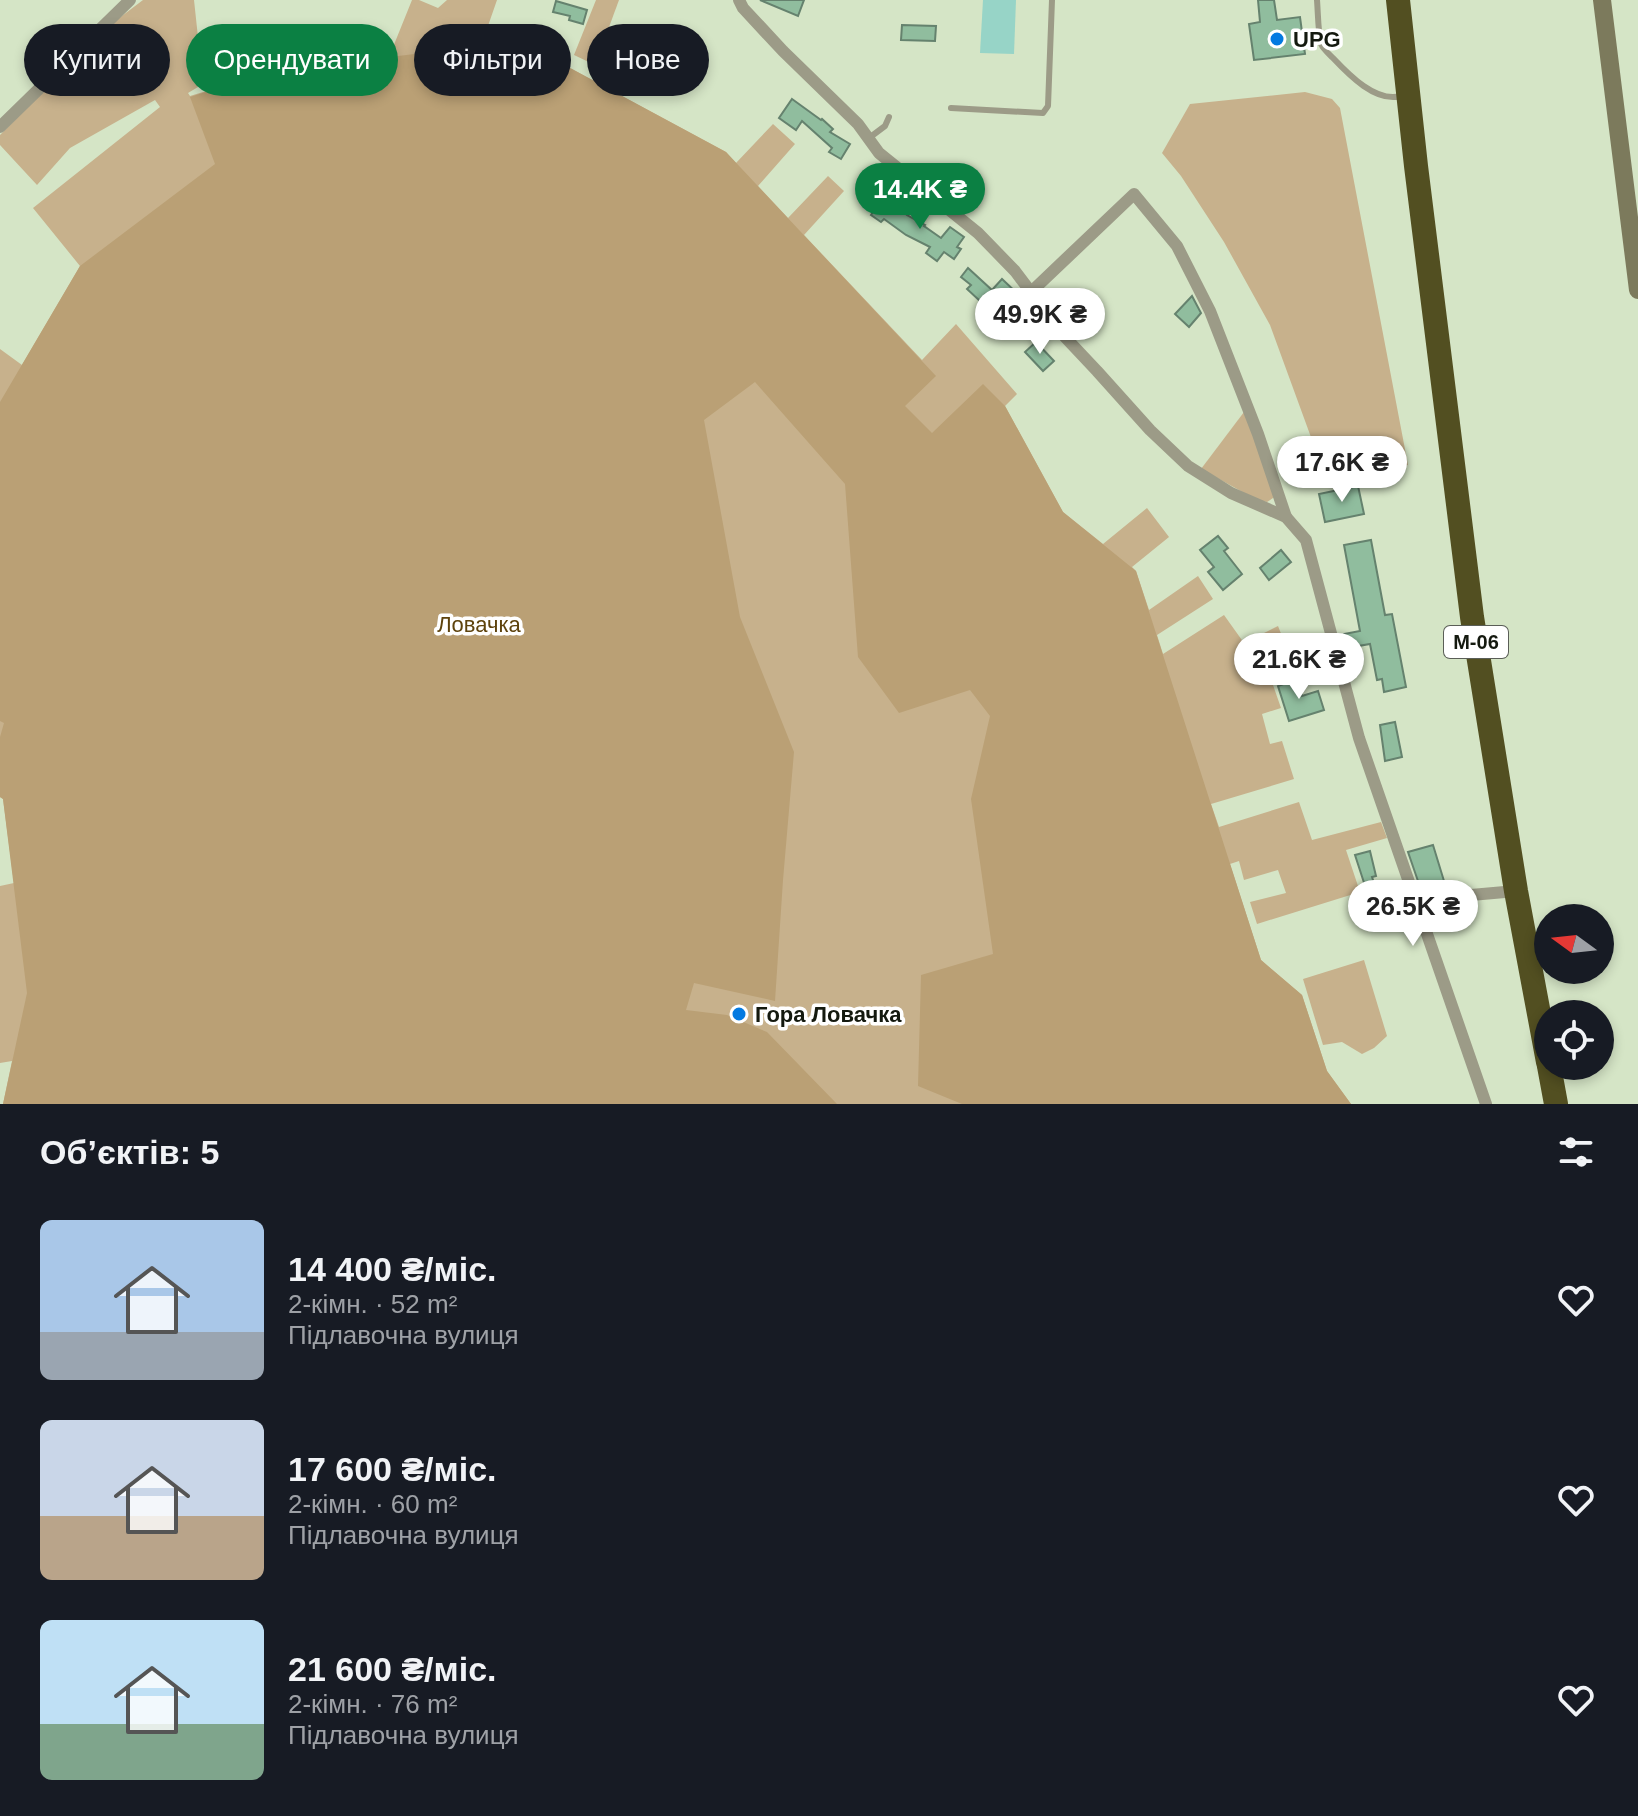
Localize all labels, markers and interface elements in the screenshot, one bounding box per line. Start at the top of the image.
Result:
chip: Купити [24,24,170,96]
chip: Орендувати [186,24,398,96]
chip: Фільтри [414,24,571,96]
chip: Нове [587,24,709,96]
place label: UPG [1293,27,1341,52]
marker: UPG [1268,30,1286,48]
pin: 14.4K ₴ [846,163,994,231]
text: 14.4K ₴ [873,174,967,204]
pin: 49.9K ₴ [966,288,1114,356]
text: 49.9K ₴ [993,299,1087,329]
pin: 17.6K ₴ [1268,436,1416,504]
text: 17.6K ₴ [1295,447,1389,477]
park label: Ловачка [437,612,522,637]
road number: М-06 [1444,626,1508,658]
pin: 21.6K ₴ [1225,633,1373,701]
text: 21.6K ₴ [1252,644,1346,674]
pin: 26.5K ₴ [1339,880,1487,948]
text: 26.5K ₴ [1366,891,1460,921]
north arrow [1534,904,1614,984]
map controls [1534,904,1614,1080]
button: locate [1534,1000,1614,1080]
place label: Гора Ловачка [755,1002,902,1027]
marker: Гора Ловачка [730,1005,748,1023]
icon: filters [1554,1130,1598,1174]
text: Об’єктів: 5 [40,1133,219,1171]
text: 14 400 ₴/міс. [288,1250,497,1288]
icon: home [104,1252,200,1348]
icon: heart [1554,1278,1598,1322]
text: 2-кімн. · 52 m² [288,1289,457,1319]
text: Підлавочна вулиця [288,1320,519,1350]
text: 17 600 ₴/міс. [288,1450,497,1488]
icon: home [104,1452,200,1548]
icon: heart [1554,1478,1598,1522]
text: 2-кімн. · 60 m² [288,1489,457,1519]
text: Підлавочна вулиця [288,1520,519,1550]
text: 21 600 ₴/міс. [288,1650,497,1688]
icon: home [104,1652,200,1748]
icon: heart [1554,1678,1598,1722]
text: 2-кімн. · 76 m² [288,1689,457,1719]
text: Підлавочна вулиця [288,1720,519,1750]

